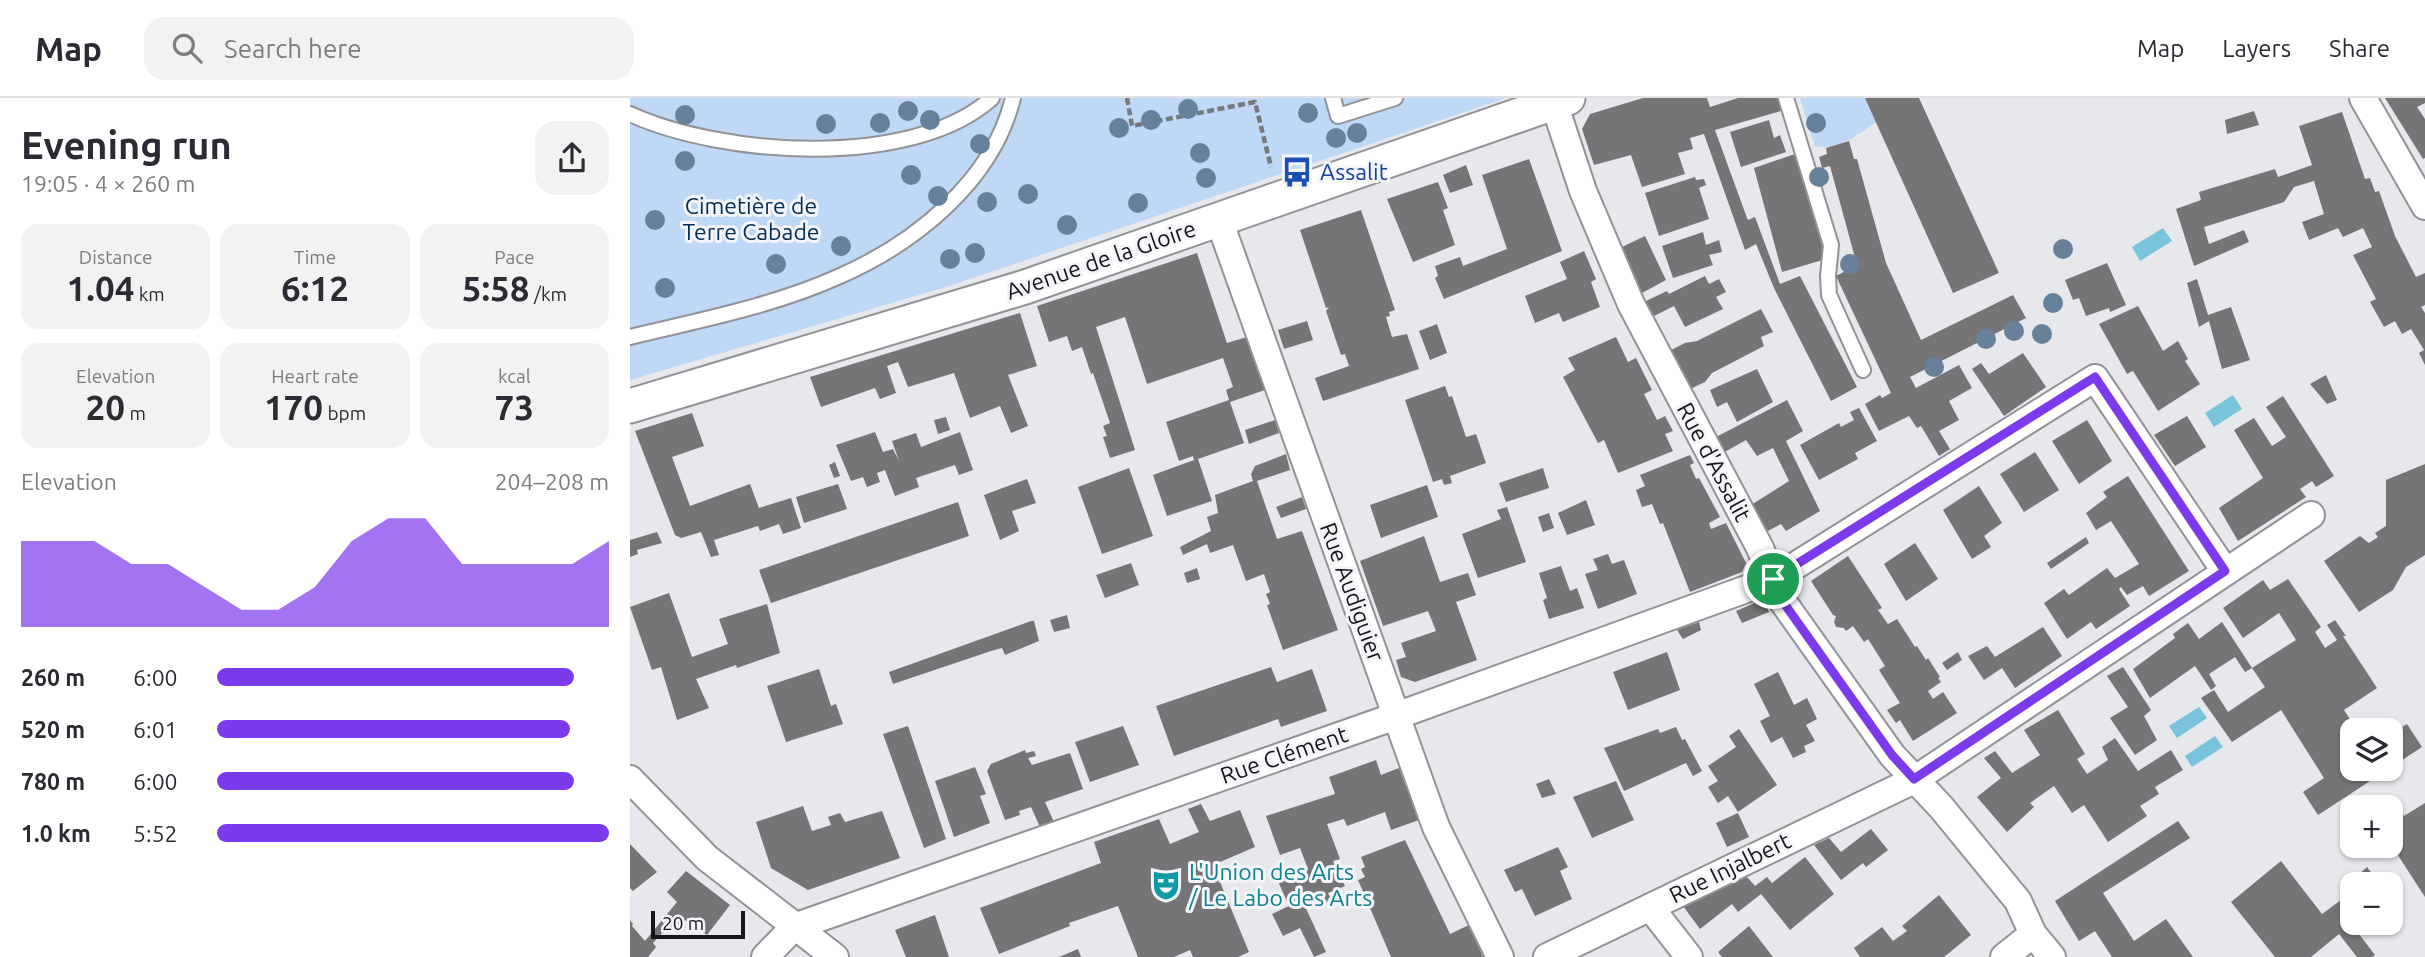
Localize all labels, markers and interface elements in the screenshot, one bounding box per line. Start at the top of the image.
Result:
search box [144,17,634,80]
icon: search [168,29,206,67]
text: Map [35,30,102,67]
text: Search here [224,34,362,63]
text: Map [2137,35,2184,62]
text: Layers [2222,35,2291,62]
text: Share [2329,35,2390,62]
button: share [535,121,609,195]
text: Evening run [21,124,232,166]
bus stop icon: Assalit [1280,155,1314,189]
place label: Assalit [1320,159,1388,184]
text: 19:05 · 4 × 260 m [21,171,195,196]
park label: Cimetière de Terre Cabade [682,193,820,244]
street label: Avenue de la Gloire [1003,215,1199,304]
text: Distance [79,246,152,268]
text: Time [294,246,336,268]
text: Pace [494,246,534,268]
text: 1.04 [67,268,134,308]
text: 6:12 [281,268,349,308]
text: 5:58 [462,268,530,308]
text: km [134,283,165,305]
text: /km [530,283,567,305]
text: Elevation [76,365,155,387]
text: Heart rate [271,365,359,387]
text: kcal [498,365,531,387]
text: 20 [86,387,125,427]
text: 170 [264,387,323,427]
text: 73 [495,387,534,427]
street label: Rue d'Assalit [1673,398,1756,525]
text: m [125,402,146,424]
text: bpm [323,402,366,424]
text: Elevation [21,469,117,494]
text: 204–208 m [495,469,609,494]
street label: Rue Audiguier [1316,519,1389,665]
pin [1743,549,1803,609]
icon: arrive [1754,560,1792,598]
text: 260 m [21,665,85,690]
text: 6:00 [133,665,178,690]
text: 520 m [21,717,85,742]
text: 6:01 [133,717,178,742]
map controls [2340,718,2403,935]
button: layers [2340,718,2403,781]
street label: Rue Clément [1217,721,1351,788]
text: 780 m [21,769,85,794]
text: 6:00 [133,769,178,794]
button: + [2340,795,2403,858]
text: 1.0 km [21,821,91,846]
text: 5:52 [133,821,178,846]
street label: Rue Injalbert [1665,827,1794,908]
place label: L'Union des Arts / Le Labo des Arts [1188,859,1372,910]
theatre icon: L'Union des Arts / Le Labo des Arts [1149,868,1183,902]
button: − [2340,872,2403,935]
scale bar [651,908,746,940]
text: 20 m [662,912,704,934]

